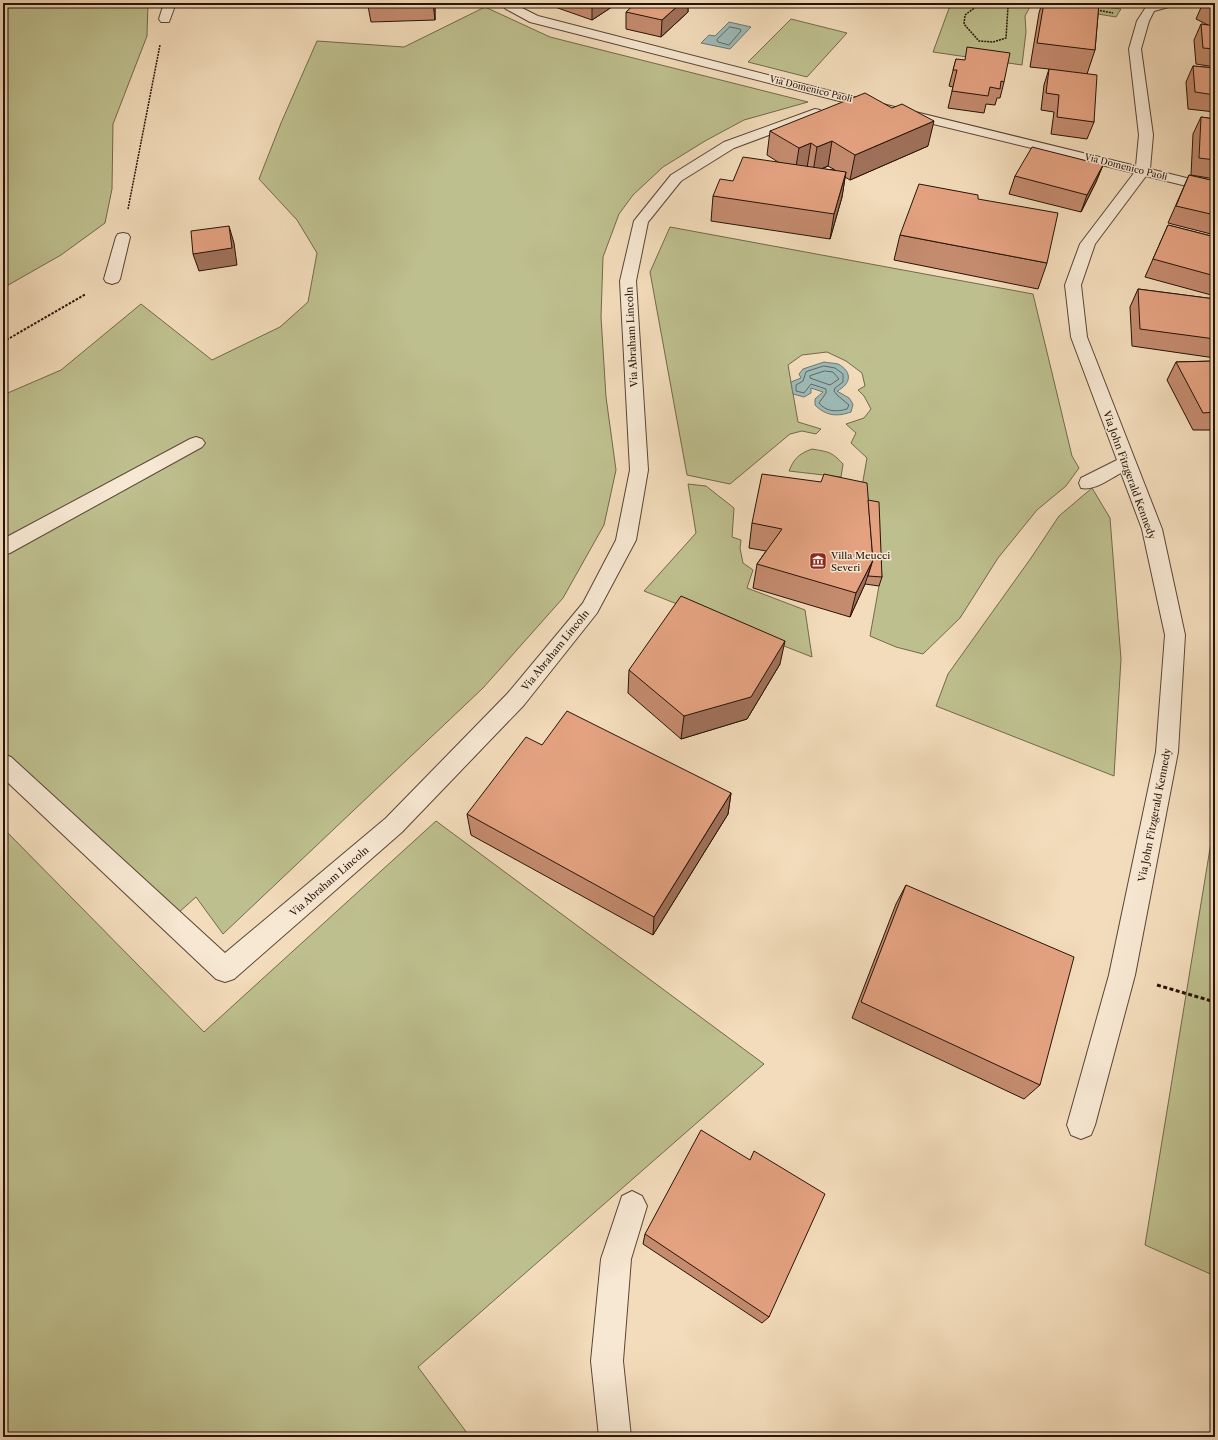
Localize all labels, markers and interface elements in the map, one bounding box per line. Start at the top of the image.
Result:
street label: Via Domenico Paoli [768,73,854,104]
street label: Via Domenico Paoli [1083,151,1169,182]
street label: Via Abraham Lincoln [622,286,641,389]
street label: Via John Fitzgerald Kennedy [1100,408,1159,542]
place label: Villa Meucci Severi [830,549,890,574]
museum icon: Villa Meucci Severi [808,551,828,571]
street label: Via Abraham Lincoln [518,607,593,694]
street label: Via John Fitzgerald Kennedy [1135,747,1174,884]
street label: Via Abraham Lincoln [286,843,372,920]

